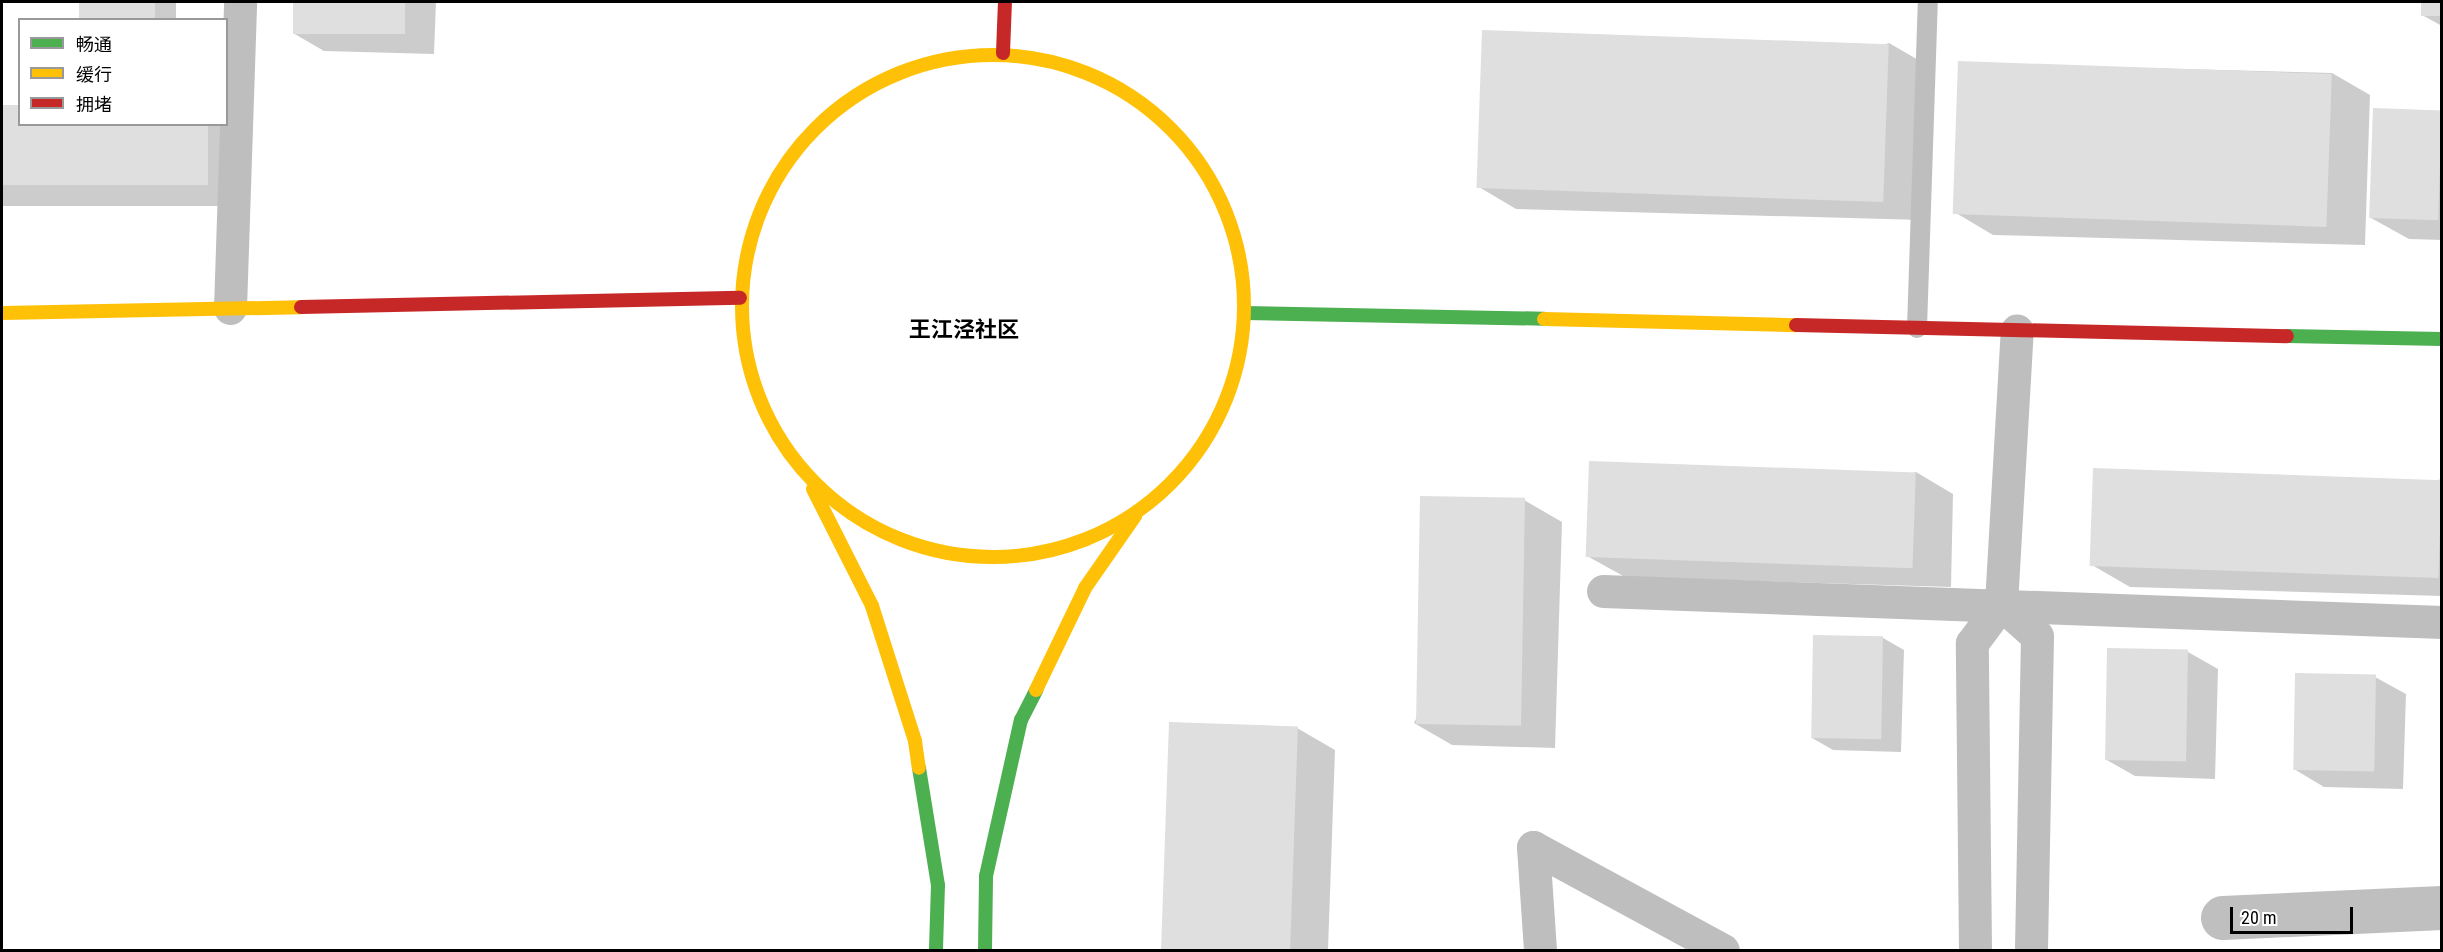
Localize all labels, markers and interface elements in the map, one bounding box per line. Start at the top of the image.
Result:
legend [18,18,228,126]
text: 畅通 [76,34,112,55]
text: 缓行 [76,64,112,85]
text: 拥堵 [76,94,112,115]
district label: 王江泾社区 [909,317,1019,343]
scale bar [2233,895,2356,933]
text: 20 m [2241,907,2276,928]

